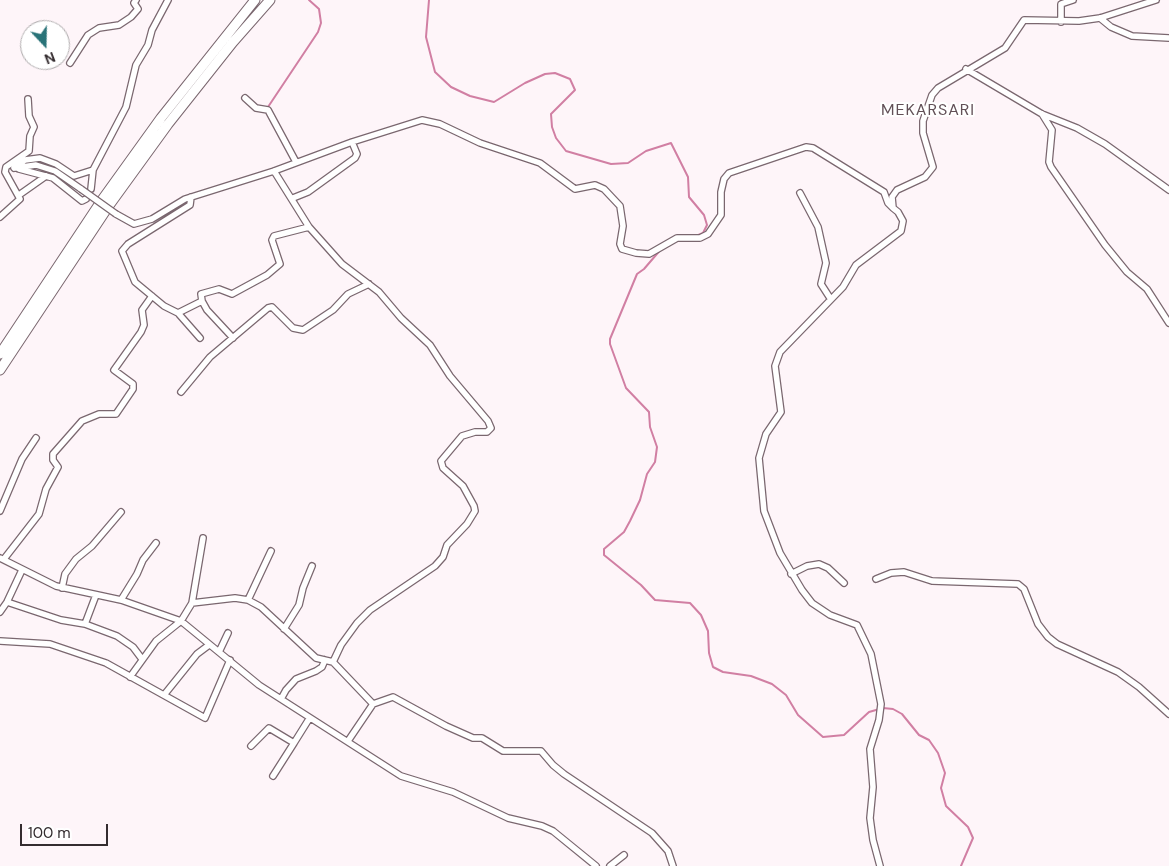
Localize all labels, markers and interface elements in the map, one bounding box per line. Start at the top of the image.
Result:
north arrow [20,20,70,70]
text: N [42,48,58,68]
district label: MEKARSARI [880,101,976,121]
scale bar [22,814,110,846]
text: 100 m [28,823,71,843]

